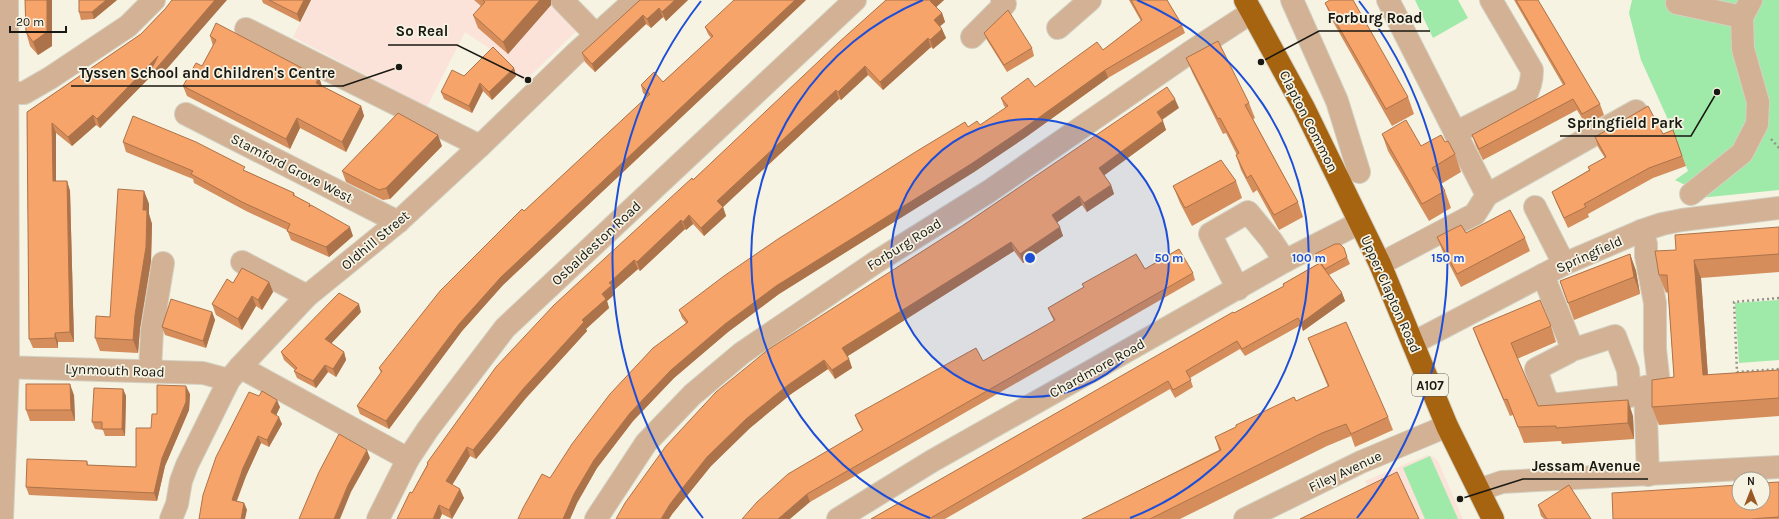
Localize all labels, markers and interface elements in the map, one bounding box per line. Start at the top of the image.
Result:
callout: Forburg Road [1319,4,1430,31]
scale bar [10,8,66,34]
text: Forburg Road [1327,9,1423,27]
text: 20 m [16,15,44,29]
callout: So Real [388,18,457,45]
text: So Real [396,22,448,40]
callout: Tyssen School and Children's Centre [71,59,343,86]
text: Tyssen School and Children's Centre [79,64,335,82]
street label: Clapton Common [1276,68,1341,175]
callout: Springfield Park [1560,109,1691,136]
text: Springfield Park [1567,114,1683,132]
street label: Stamford Grove West [228,130,356,207]
street label: Osbaldeston Road [548,198,645,289]
street label: Oldhill Street [338,207,413,274]
street label: Forburg Road [864,215,945,274]
street label: Springfield [1553,232,1625,277]
street label: Upper Clapton Road [1357,233,1424,355]
centre of rings [1023,251,1037,265]
text: 50 m [1155,251,1184,265]
text: 100 m [1292,251,1326,265]
text: 150 m [1431,251,1465,265]
street label: Chardmore Road [1046,335,1148,402]
street label: Lynmouth Road [65,360,165,381]
road number: A107 [1412,374,1448,396]
street label: Filey Avenue [1306,447,1384,496]
callout: Jessam Avenue [1523,452,1648,479]
text: Jessam Avenue [1532,457,1640,475]
north arrow [1731,471,1771,511]
text: N [1747,475,1755,488]

